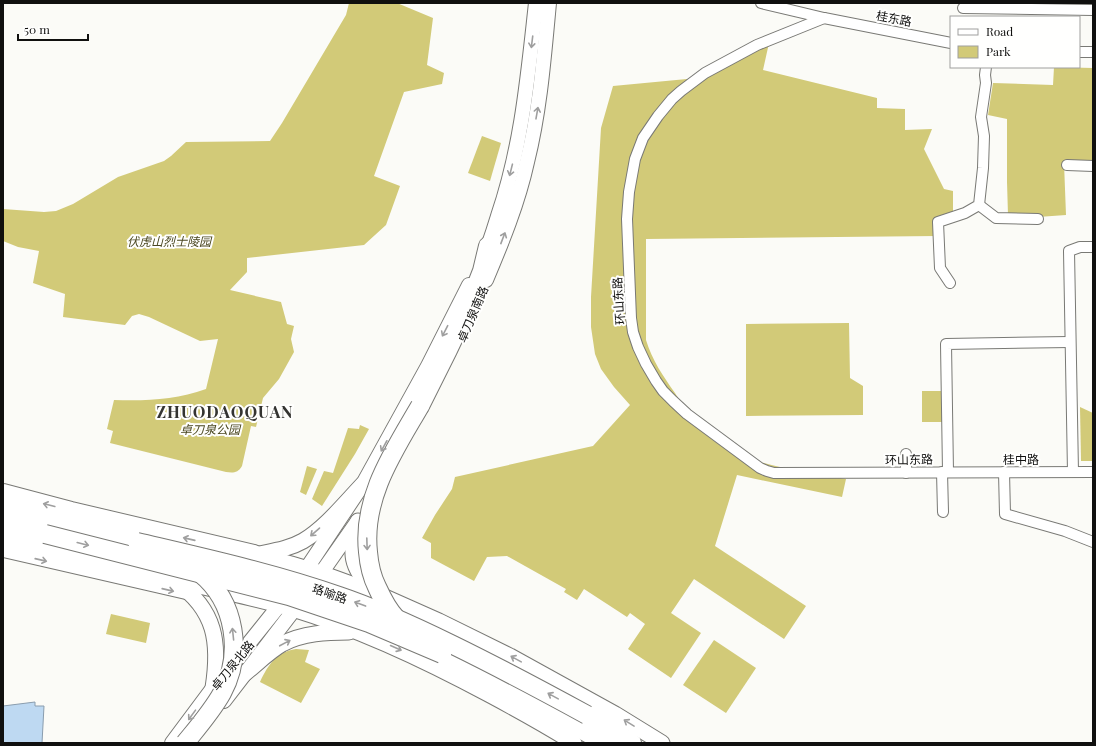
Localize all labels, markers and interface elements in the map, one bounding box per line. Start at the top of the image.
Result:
street label: 桂东路 [875,7,913,29]
scale bar [18,16,88,42]
legend [950,16,1080,68]
text: 50 m [24,21,50,37]
text: Road [986,23,1013,39]
one-way arrow [528,35,536,48]
text: Park [986,43,1011,59]
one-way arrow [533,107,541,120]
one-way arrow [507,163,515,176]
park label: 伏虎山烈士陵园 [127,233,213,249]
one-way arrow [500,233,508,245]
street label: 环山东路 [608,276,628,326]
street label: 卓刀泉南路 [453,283,491,345]
one-way arrow [441,325,449,337]
district label: ZHUODAOQUAN [156,401,294,422]
park label: 卓刀泉公园 [180,421,242,437]
one-way arrow [379,440,387,452]
street label: 环山东路 [885,451,933,467]
street label: 桂中路 [1003,451,1039,467]
one-way arrow [43,501,56,508]
one-way arrow [310,527,321,536]
one-way arrow [183,534,196,542]
one-way arrow [364,537,371,550]
one-way arrow [76,541,89,548]
one-way arrow [34,557,47,565]
street label: 珞喻路 [310,580,350,606]
one-way arrow [161,587,174,594]
one-way arrow [355,599,367,607]
one-way arrow [229,628,236,641]
street label: 卓刀泉北路 [207,637,257,693]
one-way arrow [279,639,291,646]
one-way arrow [389,645,401,652]
one-way arrow [510,655,522,663]
one-way arrow [547,692,559,699]
one-way arrow [188,710,196,721]
one-way arrow [623,718,635,726]

